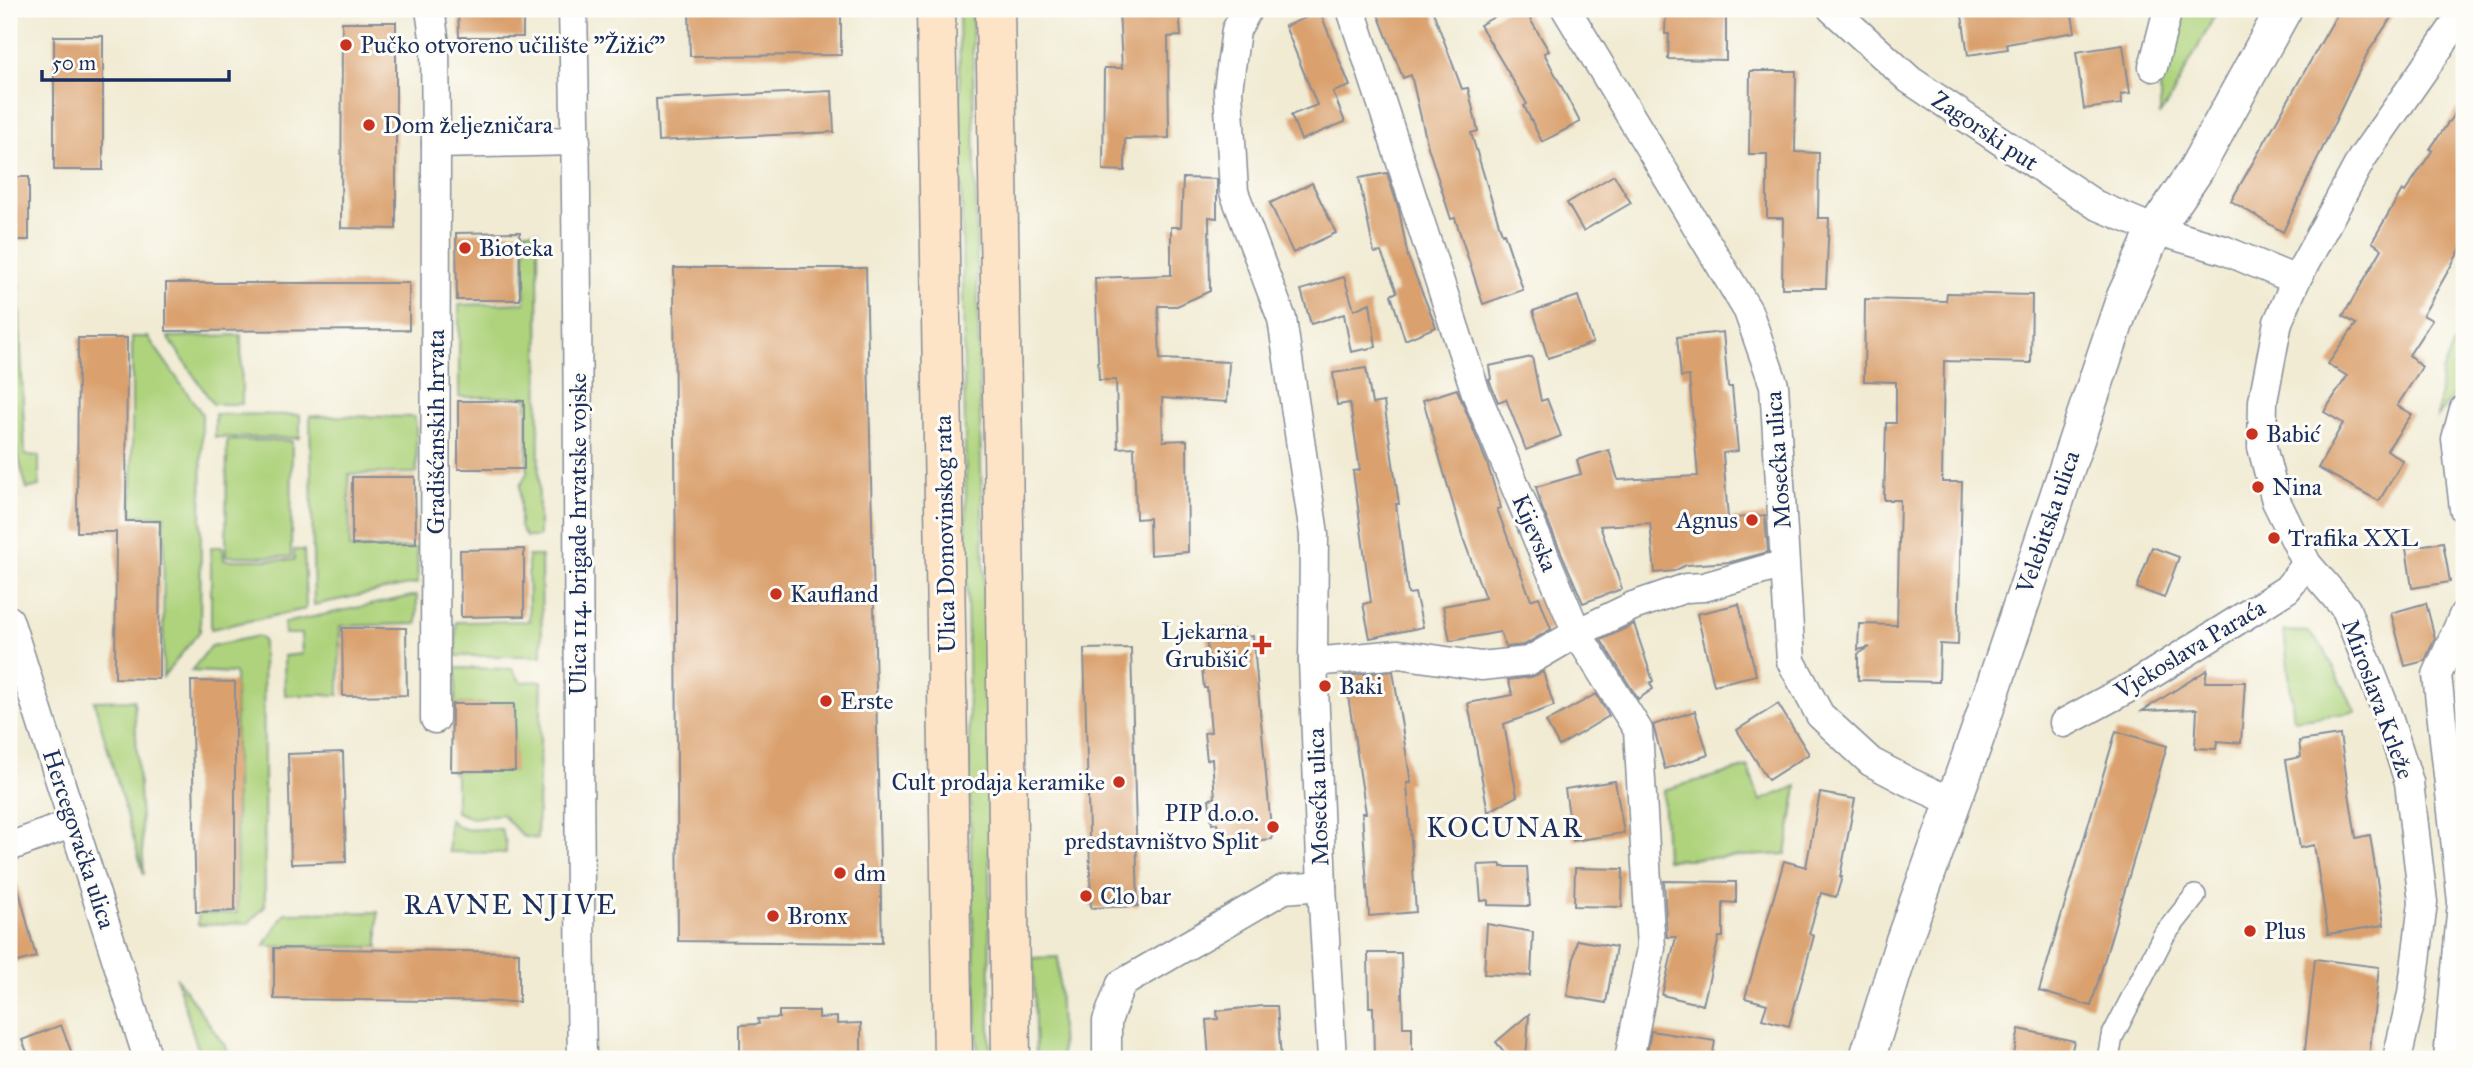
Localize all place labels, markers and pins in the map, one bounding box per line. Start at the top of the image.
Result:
place label: Pučko otvoreno učilište "Žižić" [360,30,665,60]
marker: Pučko otvoreno učilište "Žižić" [338,37,354,53]
place label: Dom željezničara [383,110,554,140]
marker: Dom željezničara [361,117,377,133]
place label: Bioteka [479,233,554,263]
marker: Bioteka [457,240,473,256]
place label: Babić [2266,419,2321,449]
marker: Babić [2244,426,2260,442]
place label: Nina [2272,472,2323,502]
marker: Nina [2250,479,2266,495]
place label: Agnus [1675,505,1738,535]
marker: Agnus [1744,512,1760,528]
place label: Trafika XXL [2288,523,2419,553]
marker: Trafika XXL [2266,530,2282,546]
place label: Kaufland [790,579,879,609]
marker: Kaufland [768,586,784,602]
place label: Ljekarna Grubišić [1161,616,1249,674]
marker: Ljekarna Grubišić [1254,637,1270,653]
place label: Baki [1339,671,1383,701]
marker: Baki [1317,678,1333,694]
place label: Erste [840,686,893,716]
marker: Erste [818,693,834,709]
place label: Cult prodaja keramike [892,767,1105,797]
marker: Cult prodaja keramike [1111,774,1127,790]
place label: PIP d.o.o. predstavništvo Split [1064,798,1259,856]
marker: PIP d.o.o. predstavništvo Split [1265,819,1281,835]
place label: dm [854,858,886,888]
marker: dm [832,865,848,881]
place label: Clo bar [1100,881,1171,911]
marker: Clo bar [1078,888,1094,904]
place label: Bronx [787,901,848,931]
marker: Bronx [765,908,781,924]
place label: Plus [2264,916,2306,946]
marker: Plus [2242,923,2258,939]

